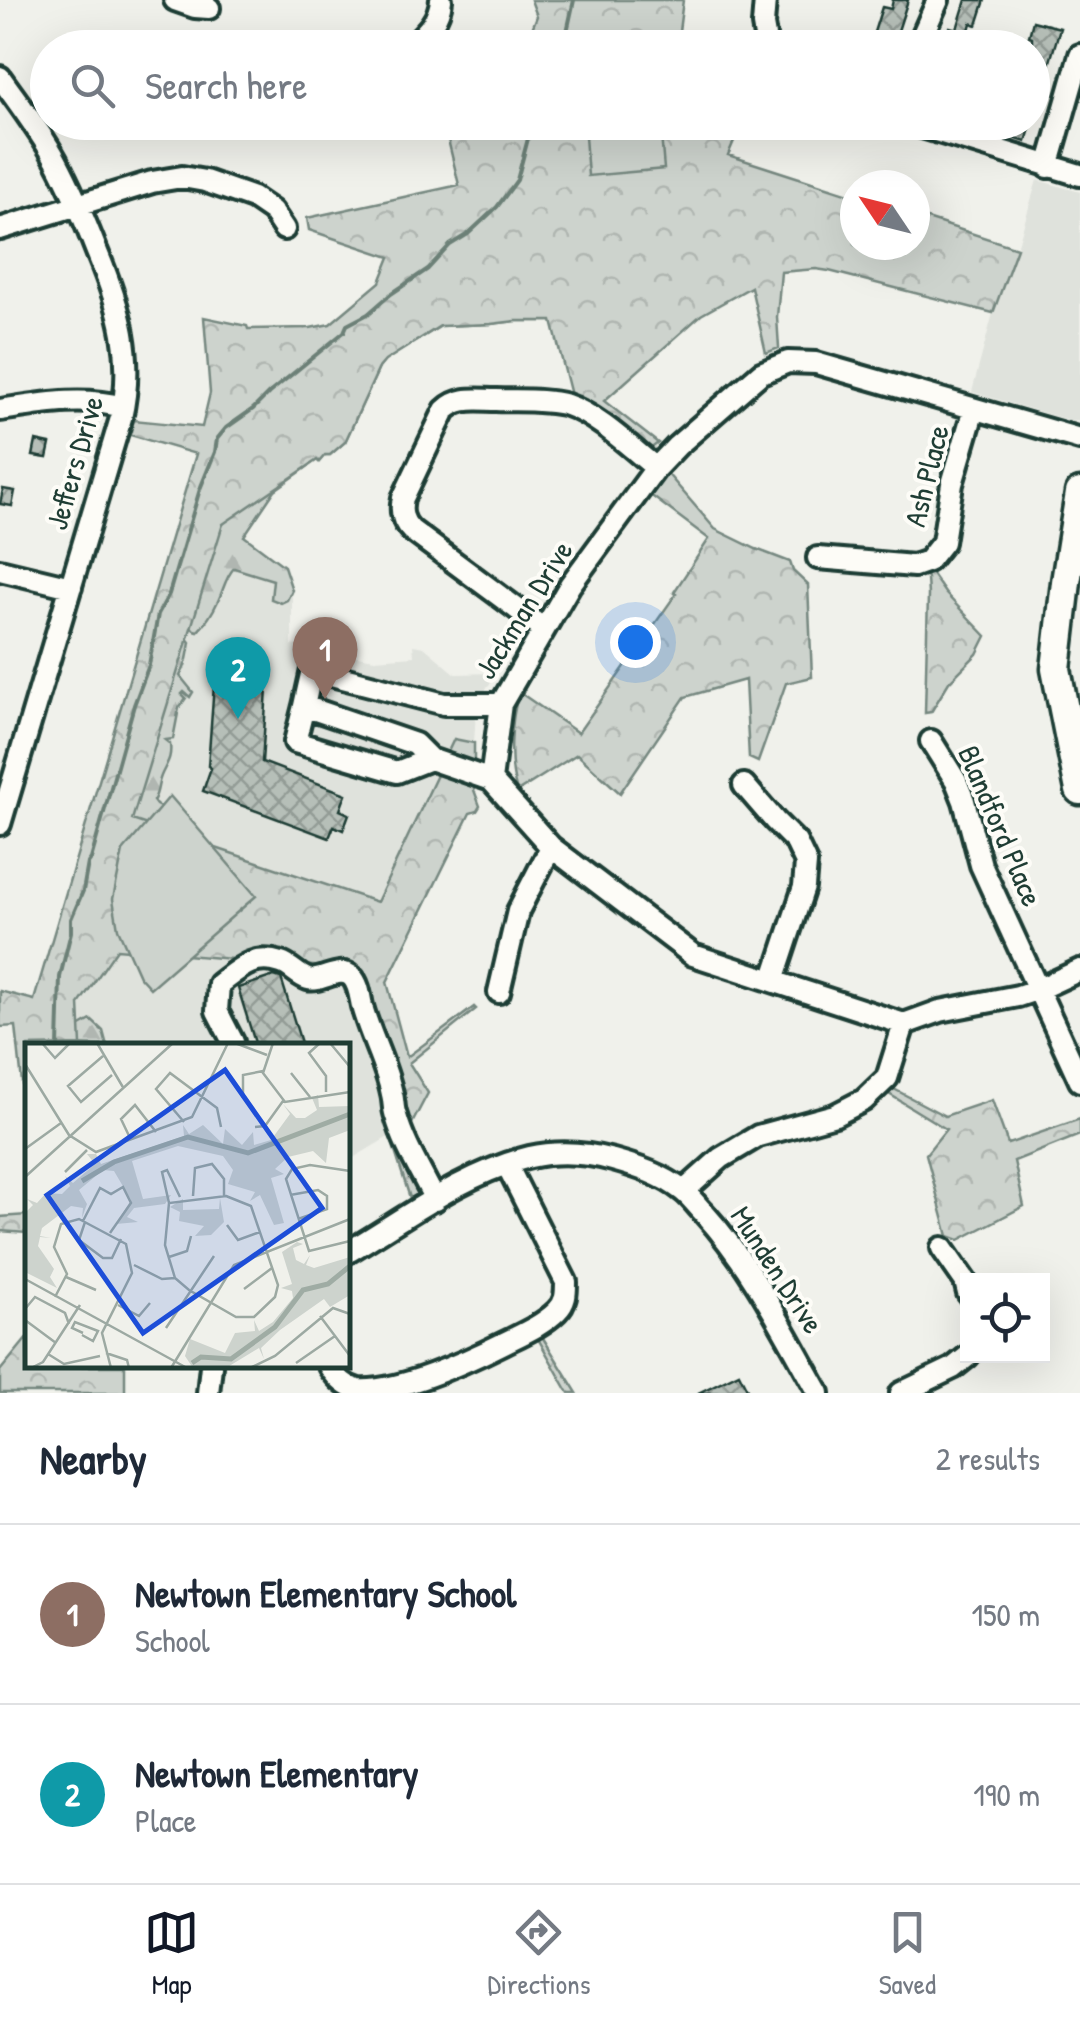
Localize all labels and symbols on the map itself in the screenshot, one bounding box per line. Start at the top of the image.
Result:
north arrow [840,170,930,260]
street label: Jeffers Drive [36,391,112,534]
street label: Ash Place [894,421,958,531]
street label: Jackman Drive [465,533,581,686]
pin: 1 [292,616,358,699]
your location [610,617,661,668]
pin: 2 [206,636,270,719]
street label: Blandford Place [949,739,1053,912]
inset map [25,1043,350,1368]
street label: Munden Drive [722,1198,834,1341]

